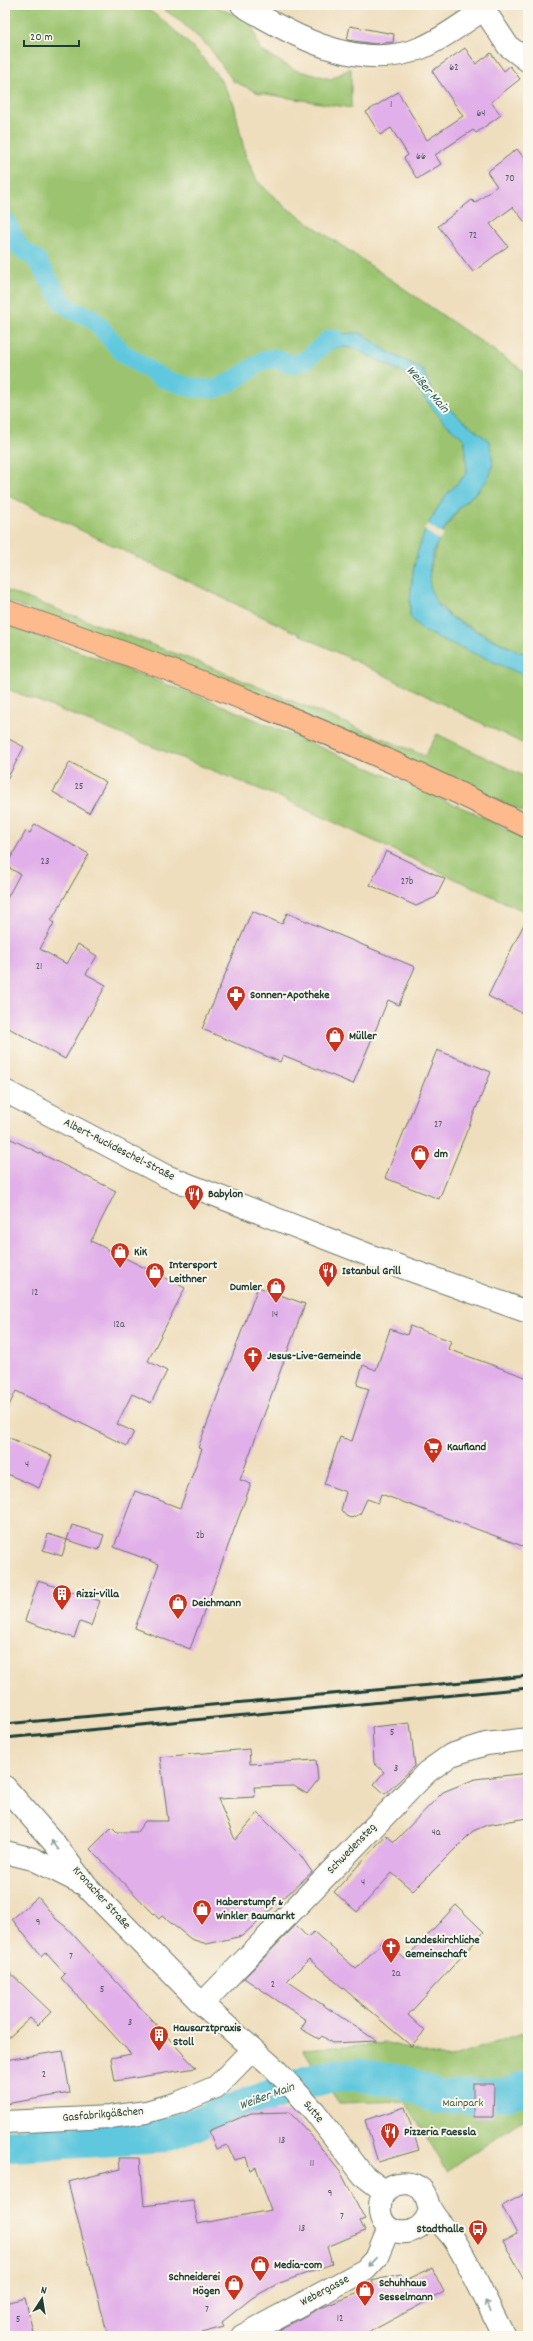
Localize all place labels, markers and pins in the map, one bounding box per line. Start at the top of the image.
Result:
pharmacy icon: Sonnen-Apotheke [225,984,247,1012]
place label: Sonnen-Apotheke [250,987,330,1004]
shop icon: Müller [324,1025,346,1053]
place label: Müller [349,1028,377,1045]
shop icon: dm [409,1143,431,1171]
place label: dm [434,1146,448,1163]
restaurant icon: Babylon [183,1183,205,1211]
place label: Babylon [208,1186,244,1203]
shop icon: KiK [109,1241,131,1269]
place label: KiK [134,1244,148,1261]
place label: Intersport Leithner [169,1257,218,1288]
restaurant icon: Istanbul Grill [317,1260,339,1288]
shop icon: Intersport Leithner [144,1261,166,1289]
place label: Istanbul Grill [342,1263,401,1280]
shop icon: Dumler [265,1276,287,1304]
place label: Dumler [230,1279,263,1296]
church icon: Jesus-Live-Gemeinde [242,1345,264,1373]
place label: Jesus-Live-Gemeinde [267,1348,362,1365]
supermarket icon: Kaufland [422,1436,444,1464]
place label: Kaufland [447,1439,487,1456]
building icon: Rizzi-Villa [51,1583,73,1611]
place label: Rizzi-Villa [76,1586,120,1603]
shop icon: Deichmann [167,1592,189,1620]
place label: Deichmann [192,1595,241,1612]
place label: Haberstumpf & Winkler Baumarkt [216,1894,296,1925]
shop icon: Haberstumpf & Winkler Baumarkt [191,1898,213,1926]
place label: Landeskirchliche Gemeinschaft [405,1932,480,1963]
church icon: Landeskirchliche Gemeinschaft [380,1936,402,1964]
place label: Hausarztpraxis Stoll [173,2020,241,2051]
building icon: Hausarztpraxis Stoll [148,2024,170,2052]
restaurant icon: Pizzeria Faessla [379,2121,401,2149]
place label: Pizzeria Faessla [404,2124,477,2141]
bus stop icon: Stadthalle [467,2218,489,2246]
place label: Stadthalle [416,2221,465,2238]
shop icon: Media-com [249,2254,271,2282]
place label: Media-com [274,2257,322,2274]
place label: Schneiderei Högen [169,2269,221,2300]
shop icon: Schneiderei Högen [223,2273,245,2301]
place label: Schuhhaus Sesselmann [379,2275,433,2306]
shop icon: Schuhhaus Sesselmann [354,2279,376,2307]

